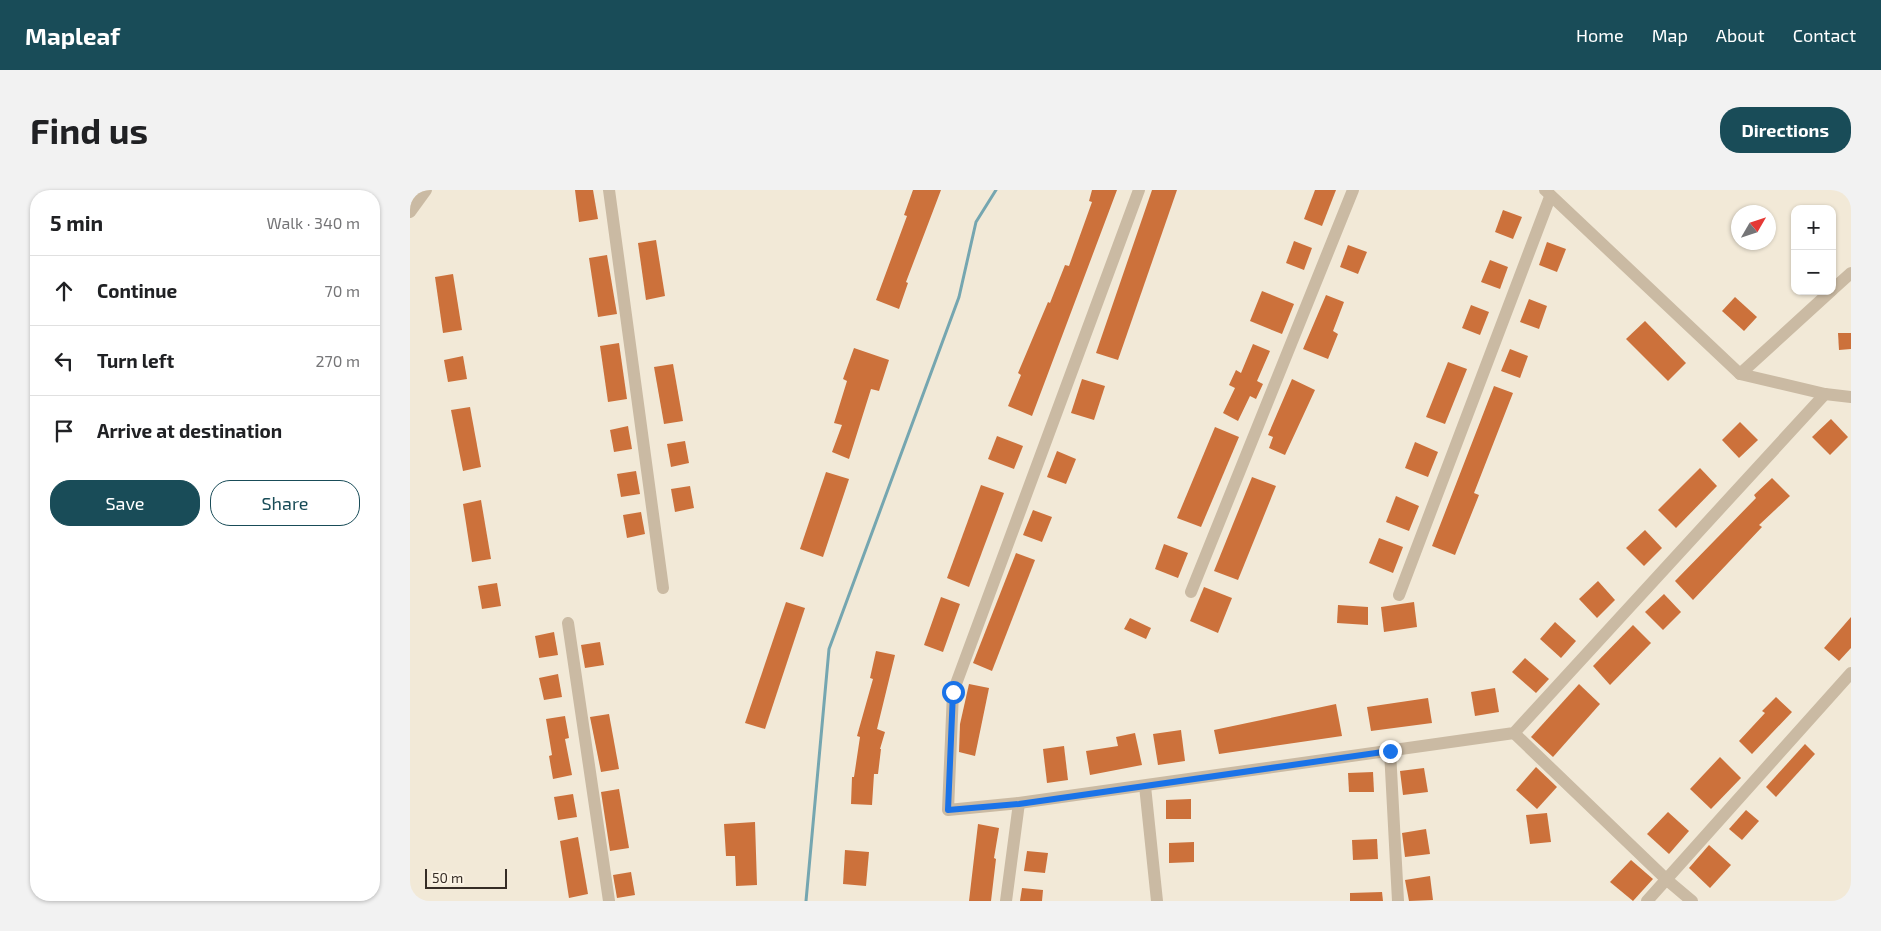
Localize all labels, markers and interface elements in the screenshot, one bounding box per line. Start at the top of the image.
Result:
text: Mapleaf [25,21,120,50]
text: Home [1576,24,1624,46]
text: Map [1652,24,1688,46]
text: About [1716,24,1765,46]
text: Contact [1793,24,1856,46]
button: Directions [1720,107,1851,153]
text: Find us [30,109,148,151]
north arrow [1731,205,1776,250]
map controls [1791,205,1836,295]
button: + [1791,205,1836,250]
text: 5 min [50,210,103,235]
text: Walk · 340 m [267,213,360,232]
button: − [1791,250,1836,295]
icon: ahead [50,277,78,305]
text: Continue [97,279,177,302]
text: 70 m [325,281,360,300]
icon: left [50,347,78,375]
text: Turn left [97,349,174,372]
text: 270 m [316,351,360,370]
icon: arrive [50,417,78,445]
text: Arrive at destination [97,419,282,442]
button: Save [50,480,200,526]
button: Share [210,480,360,526]
route start [942,681,965,704]
route end [1379,740,1402,763]
scale bar [425,866,508,889]
text: 50 m [432,869,463,886]

